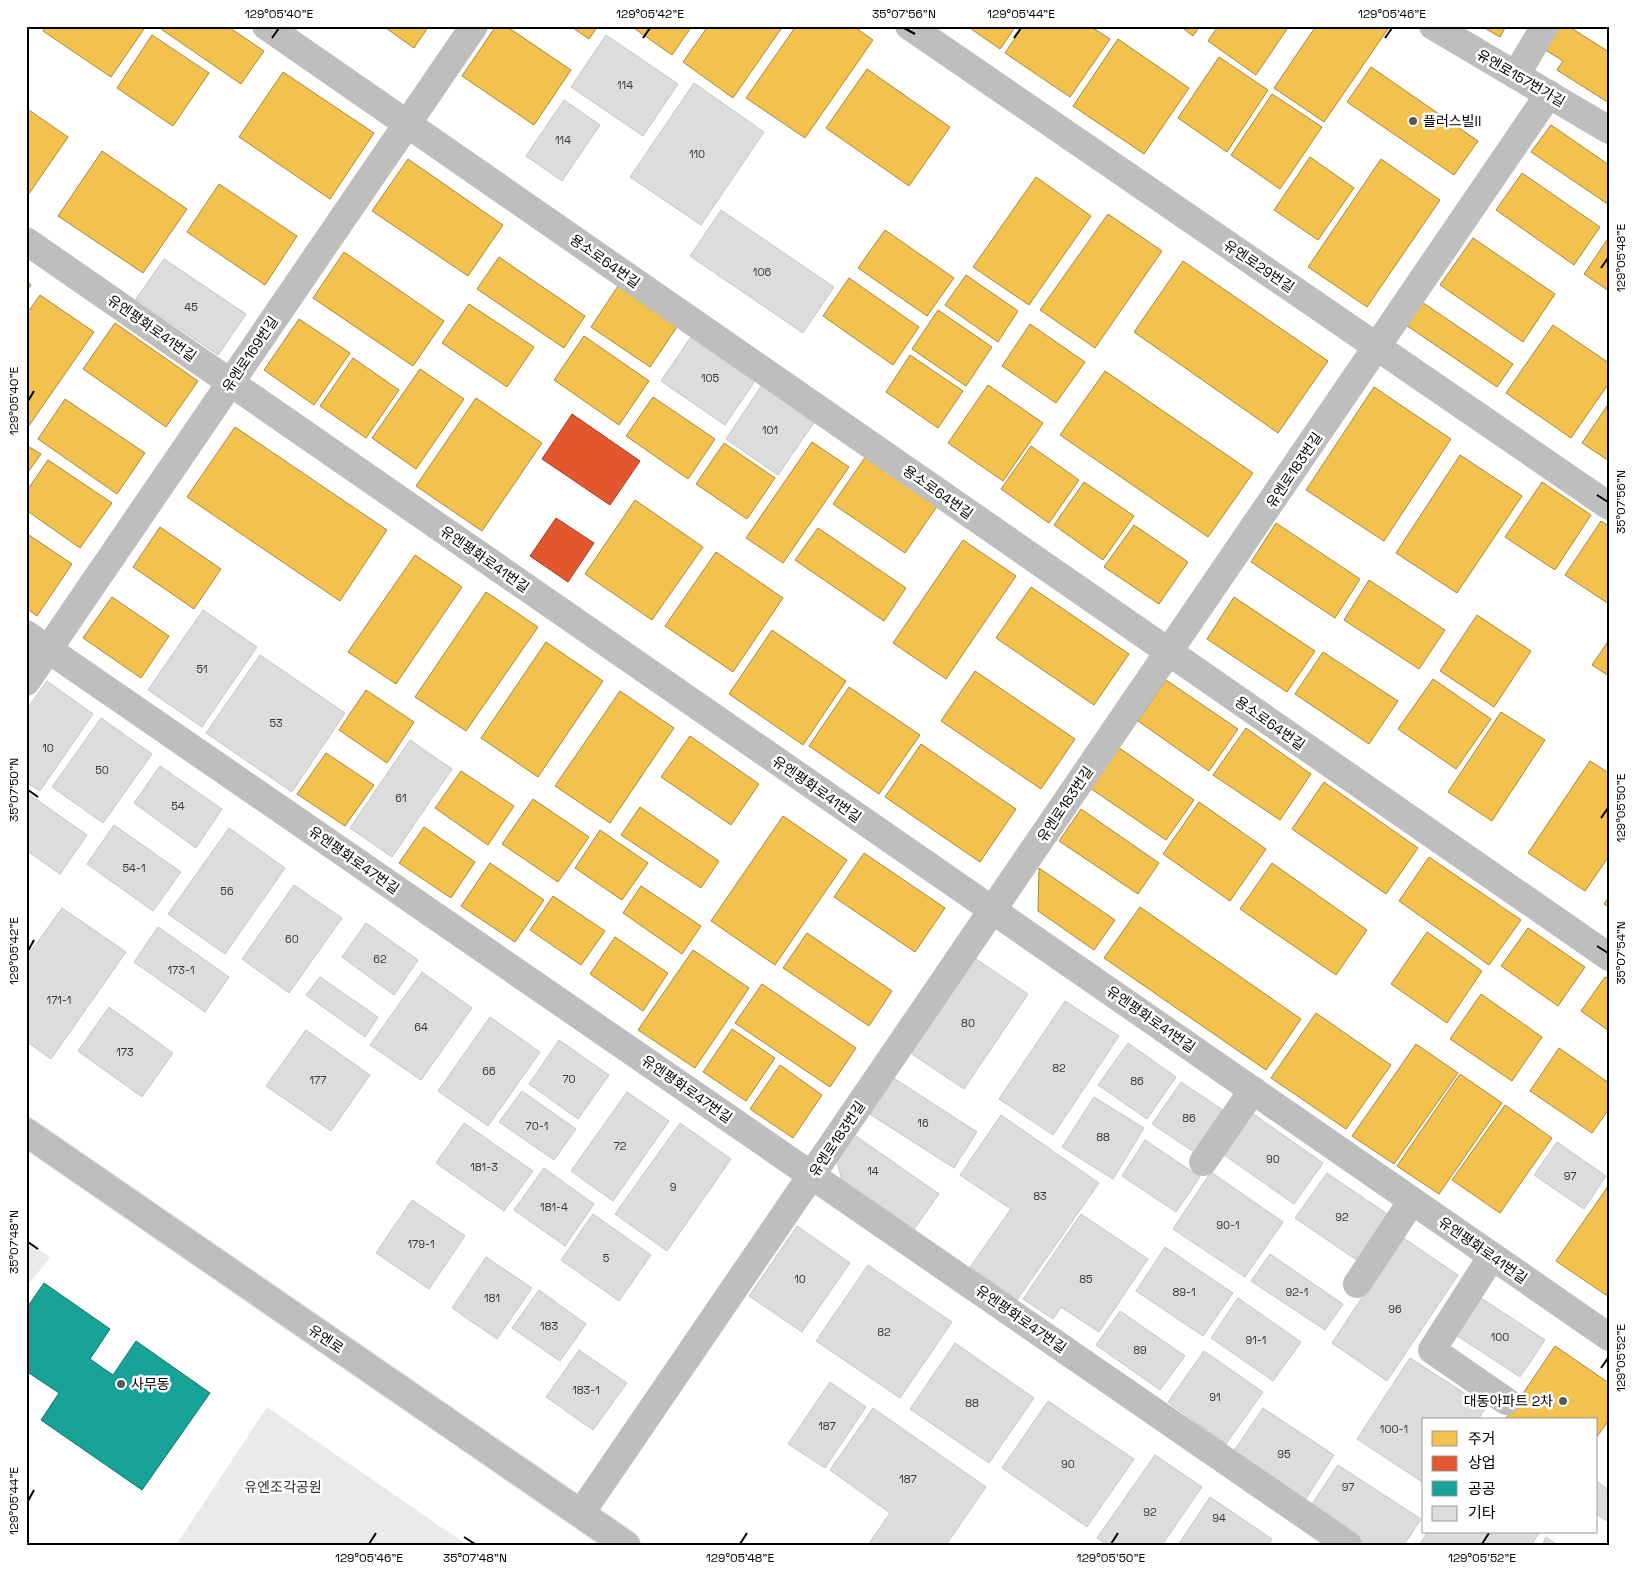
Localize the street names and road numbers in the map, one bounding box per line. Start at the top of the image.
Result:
street label: 유엔로157번가길 [1474,45,1568,111]
street label: 용소로64번길 [566,230,644,292]
street label: 유엔로29번길 [1220,236,1298,296]
street label: 유엔평화로41번길 [104,291,200,365]
street label: 유엔로169번길 [218,313,282,395]
street label: 유엔로183번길 [1262,429,1326,511]
street label: 용소로64번길 [899,461,977,523]
street label: 유엔평화로41번길 [437,522,533,596]
street label: 용소로64번길 [1231,692,1309,754]
street label: 유엔평화로41번길 [769,752,865,826]
street label: 유엔로183번길 [1033,763,1097,845]
street label: 유엔평화로47번길 [305,822,403,898]
street label: 유엔평화로41번길 [1103,982,1199,1056]
street label: 유엔평화로47번길 [638,1051,736,1127]
street label: 유엔로183번길 [805,1098,869,1180]
street label: 유엔평화로41번길 [1435,1213,1531,1287]
street label: 유엔평화로47번길 [972,1281,1070,1357]
street label: 유엔로 [305,1321,347,1357]

